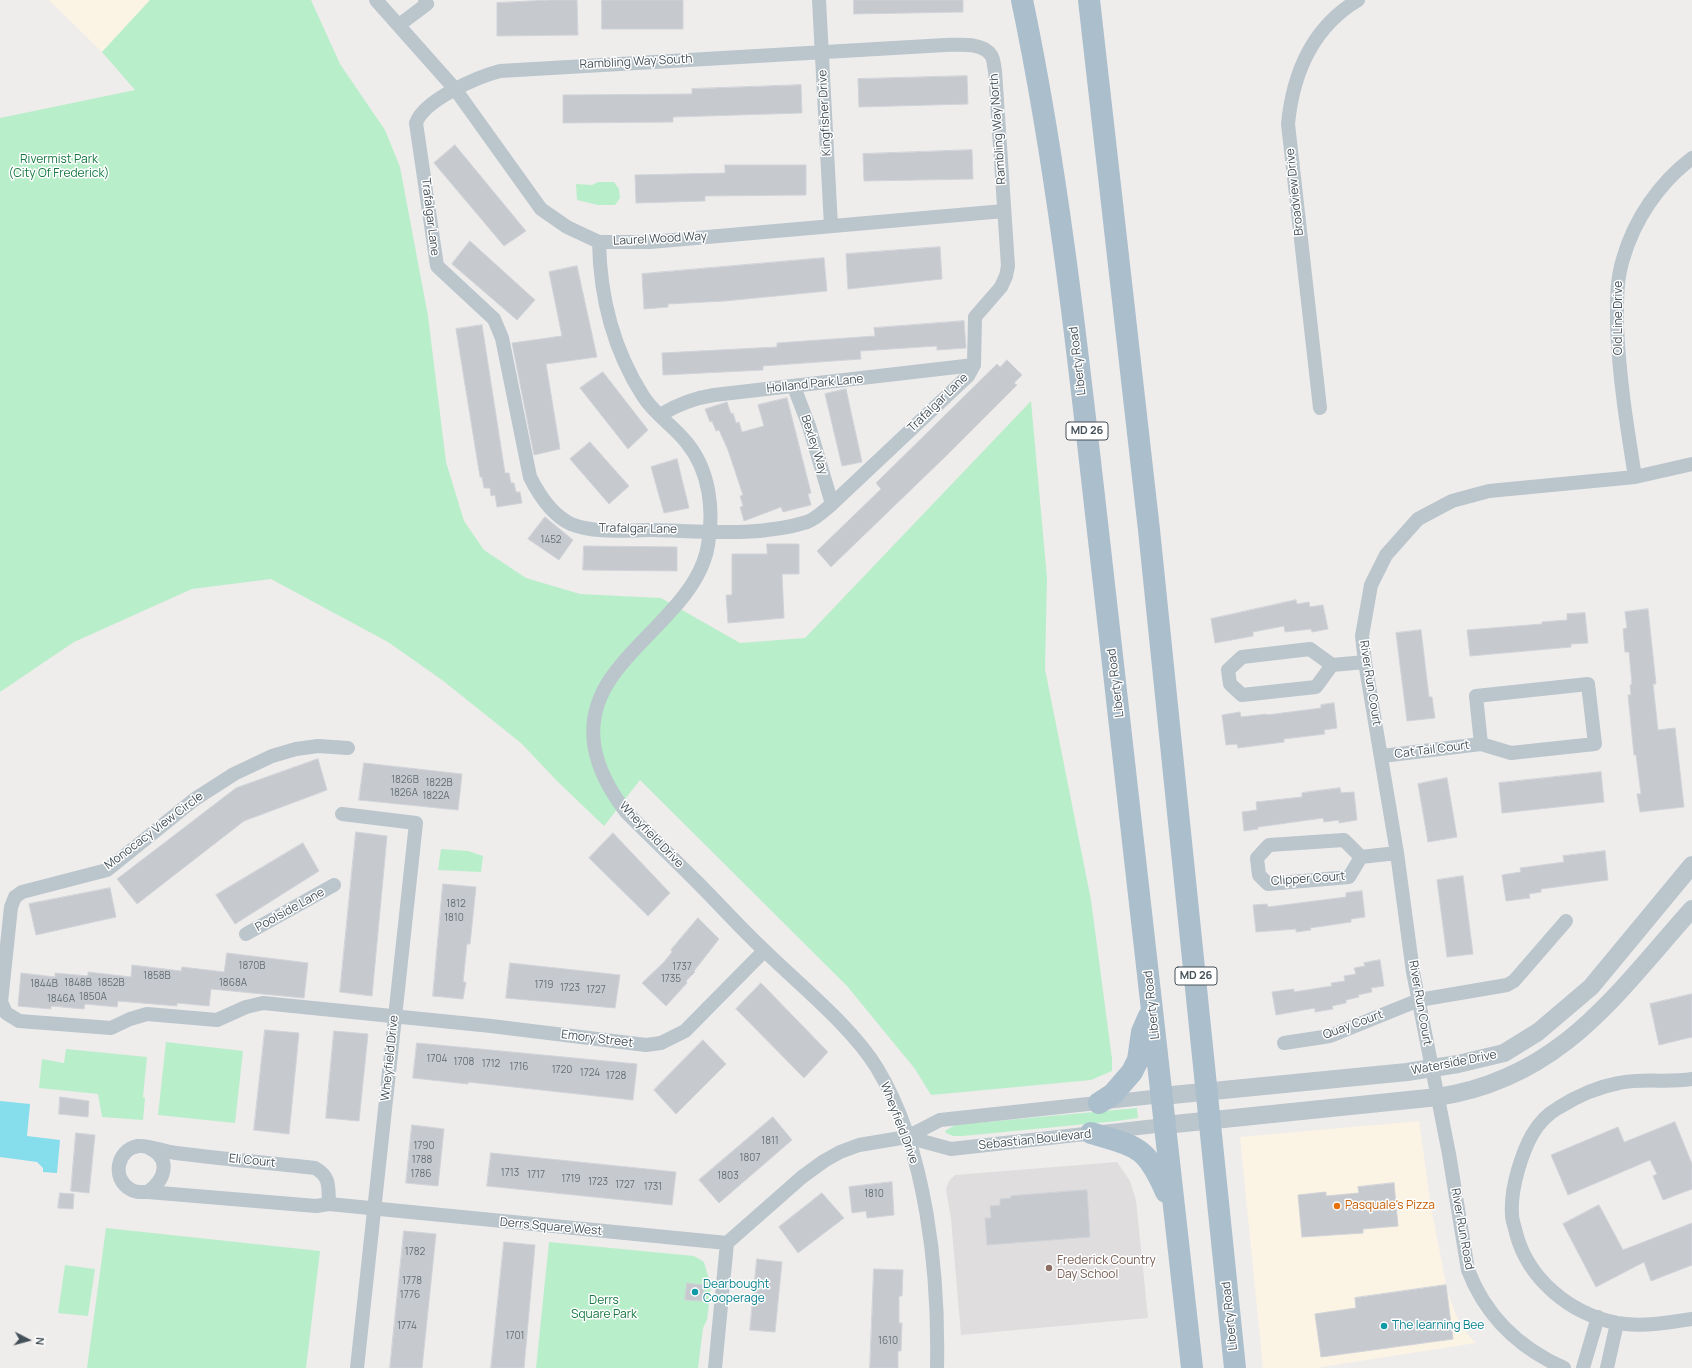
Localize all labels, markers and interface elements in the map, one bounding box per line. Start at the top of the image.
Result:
street label: Rambling Way South [579,52,693,72]
street label: Kingfisher Drive [816,69,834,157]
street label: Rambling Way North [987,73,1009,185]
street label: Broadview Drive [1283,148,1307,236]
park label: Rivermist Park (City Of Frederick) [9,153,109,181]
street label: Trafalgar Lane [418,177,442,257]
street label: Laurel Wood Way [613,229,707,249]
street label: Old Line Drive [1612,281,1626,355]
street label: Liberty Road [1067,326,1089,396]
street label: Trafalgar Lane [905,371,971,435]
street label: Holland Park Lane [766,372,864,396]
street label: Bexley Way [798,413,830,477]
road number: MD 26 [1066,422,1108,440]
street label: Trafalgar Lane [599,521,677,537]
house number: 1452 [541,534,561,546]
street label: River Run Court [1356,639,1384,727]
street label: Liberty Road [1105,648,1127,718]
street label: Cat Tail Court [1394,738,1470,762]
house number: 1826B [391,774,419,786]
house number: 1822B [425,777,453,789]
house number: 1826A [390,787,418,799]
street label: Monocacy View Circle [102,789,206,873]
house number: 1822A [422,790,450,802]
street label: Wheyfield Drive [616,799,686,871]
street label: Clipper Court [1271,869,1345,889]
street label: Poolside Lane [253,885,327,935]
house number: 1812 [446,898,466,910]
house number: 1810 [444,912,464,924]
street label: River Run Court [1405,959,1435,1047]
house number: 1870B [239,960,265,972]
house number: 1737 [672,961,692,973]
road number: MD 26 [1175,967,1217,985]
house number: 1858B [143,970,171,982]
street label: Liberty Road [1141,970,1163,1040]
house number: 1735 [661,973,681,985]
house number: 1848B [64,977,92,989]
house number: 1852B [97,977,125,989]
house number: 1868A [219,977,247,989]
house number: 1844B [30,978,58,990]
house number: 1719 [534,979,554,991]
house number: 1723 [560,982,580,994]
house number: 1727 [586,984,606,996]
house number: 1850A [79,991,107,1003]
house number: 1846A [47,993,75,1005]
street label: Quay Court [1321,1007,1385,1043]
street label: Wheyfield Drive [378,1014,402,1102]
street label: Emory Street [560,1027,634,1051]
street label: Waterside Drive [1410,1048,1498,1078]
house number: 1704 [427,1053,447,1065]
house number: 1708 [454,1056,474,1068]
house number: 1712 [482,1058,500,1070]
house number: 1716 [509,1061,529,1073]
house number: 1720 [552,1064,572,1076]
house number: 1724 [580,1067,600,1079]
house number: 1728 [606,1070,626,1082]
street label: Wheyfield Drive [877,1080,921,1166]
street label: Sebastian Boulevard [978,1127,1092,1153]
house number: 1811 [761,1135,779,1147]
house number: 1790 [413,1140,435,1152]
street label: Eli Court [228,1151,276,1171]
house number: 1807 [740,1152,760,1164]
house number: 1788 [412,1154,432,1166]
house number: 1713 [501,1167,519,1179]
house number: 1786 [411,1168,431,1180]
house number: 1717 [527,1169,545,1181]
house number: 1803 [717,1170,739,1182]
house number: 1719 [561,1173,581,1185]
house number: 1723 [588,1176,608,1188]
house number: 1727 [615,1179,635,1191]
house number: 1731 [644,1181,662,1193]
street label: River Run Road [1448,1187,1476,1271]
house number: 1810 [864,1188,884,1200]
place label: Pasquale's Pizza [1345,1199,1435,1213]
marker: Pasquale's Pizza [1332,1201,1342,1211]
street label: Derrs Square West [499,1215,603,1239]
house number: 1782 [405,1246,425,1258]
place label: Frederick Country Day School [1057,1254,1156,1282]
marker: Frederick Country Day School [1044,1263,1054,1273]
house number: 1778 [402,1275,422,1287]
place label: Dearbought Cooperage [703,1278,769,1306]
street label: Liberty Road [1219,1281,1241,1351]
marker: Dearbought Cooperage [690,1287,700,1297]
house number: 1776 [400,1289,420,1301]
park label: Derrs Square Park [571,1294,637,1322]
place label: The learning Bee [1392,1319,1484,1333]
north arrow [8,1320,48,1360]
house number: 1774 [397,1320,417,1332]
marker: The learning Bee [1379,1321,1389,1331]
house number: 1701 [506,1330,524,1342]
house number: 1610 [878,1335,898,1347]
text: N [33,1337,48,1346]

